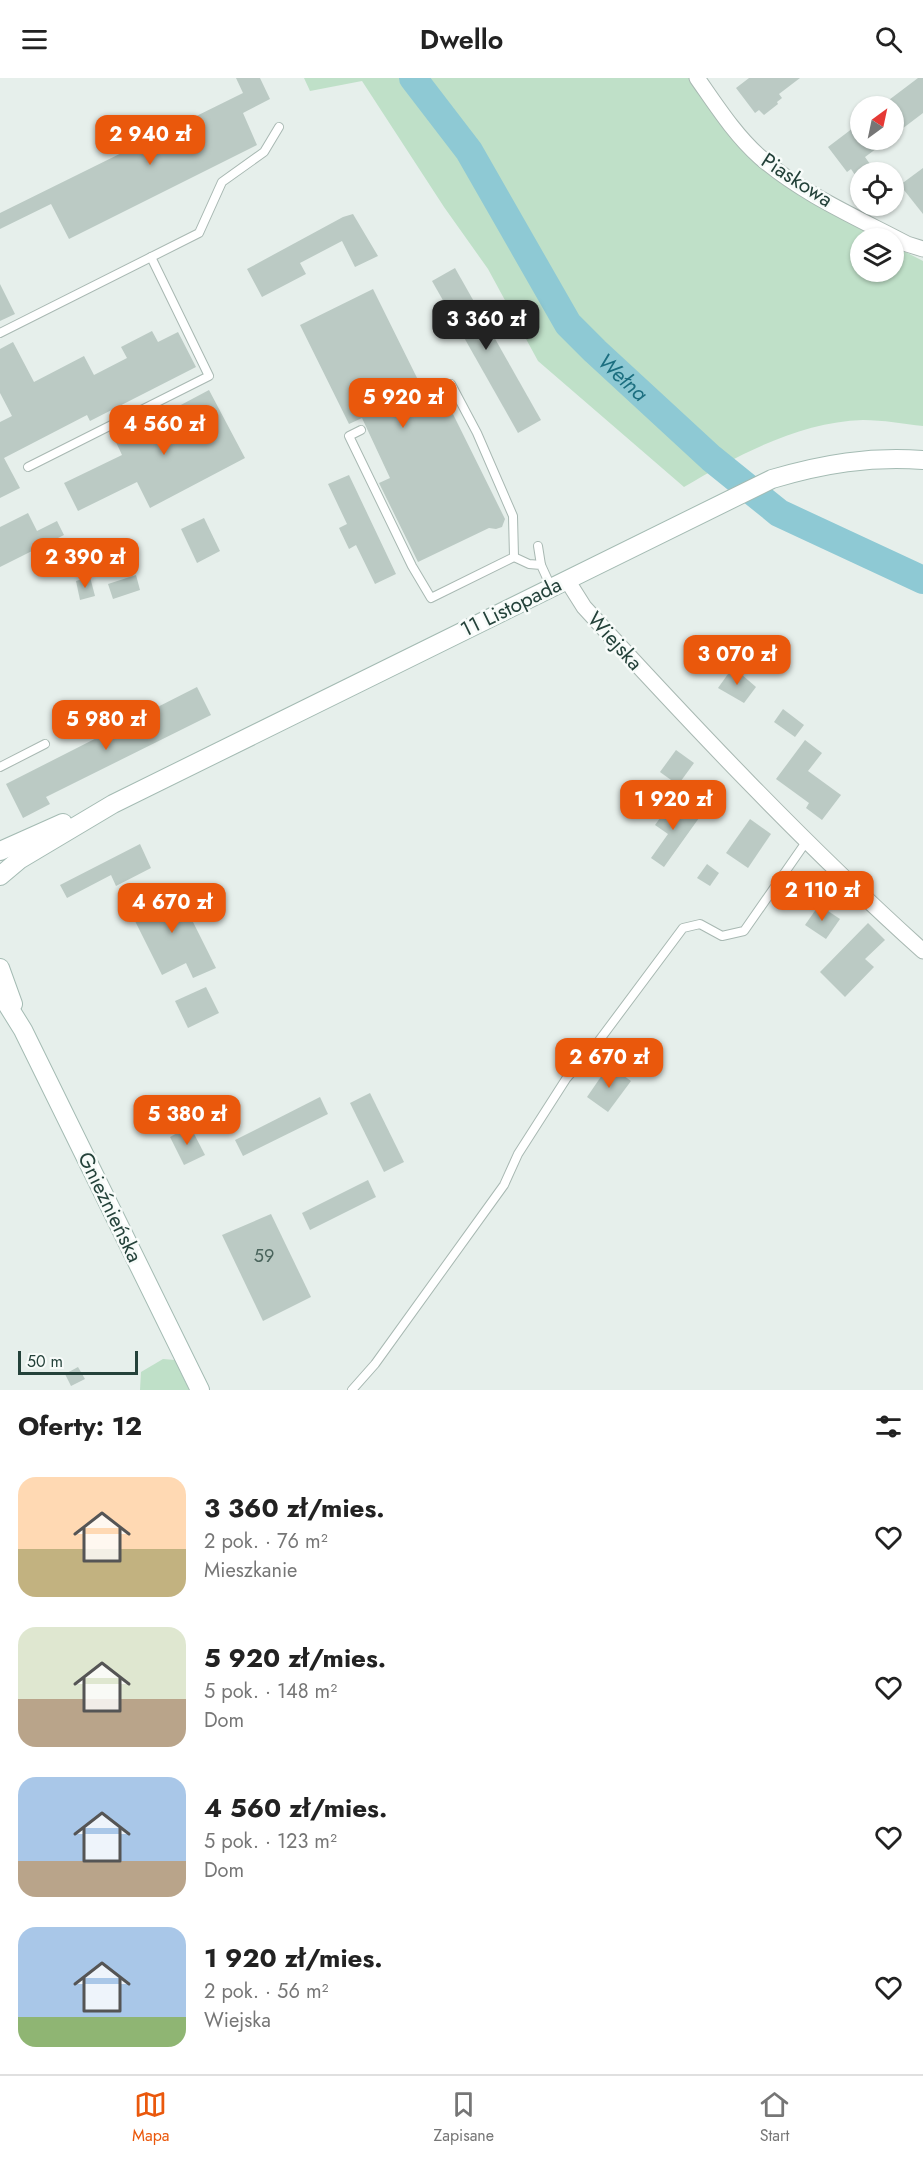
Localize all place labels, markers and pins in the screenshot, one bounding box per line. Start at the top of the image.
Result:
pin: 2 940 zł [88,115,212,166]
pin: 3 360 zł [424,300,548,351]
pin: 5 920 zł [341,378,465,429]
pin: 4 560 zł [102,405,226,456]
pin: 2 390 zł [23,538,147,589]
pin: 3 070 zł [675,635,799,686]
pin: 5 980 zł [44,700,168,751]
pin: 1 920 zł [611,780,735,831]
pin: 2 110 zł [760,871,884,922]
pin: 4 670 zł [110,883,234,934]
pin: 2 670 zł [547,1038,671,1089]
pin: 5 380 zł [125,1095,249,1146]

